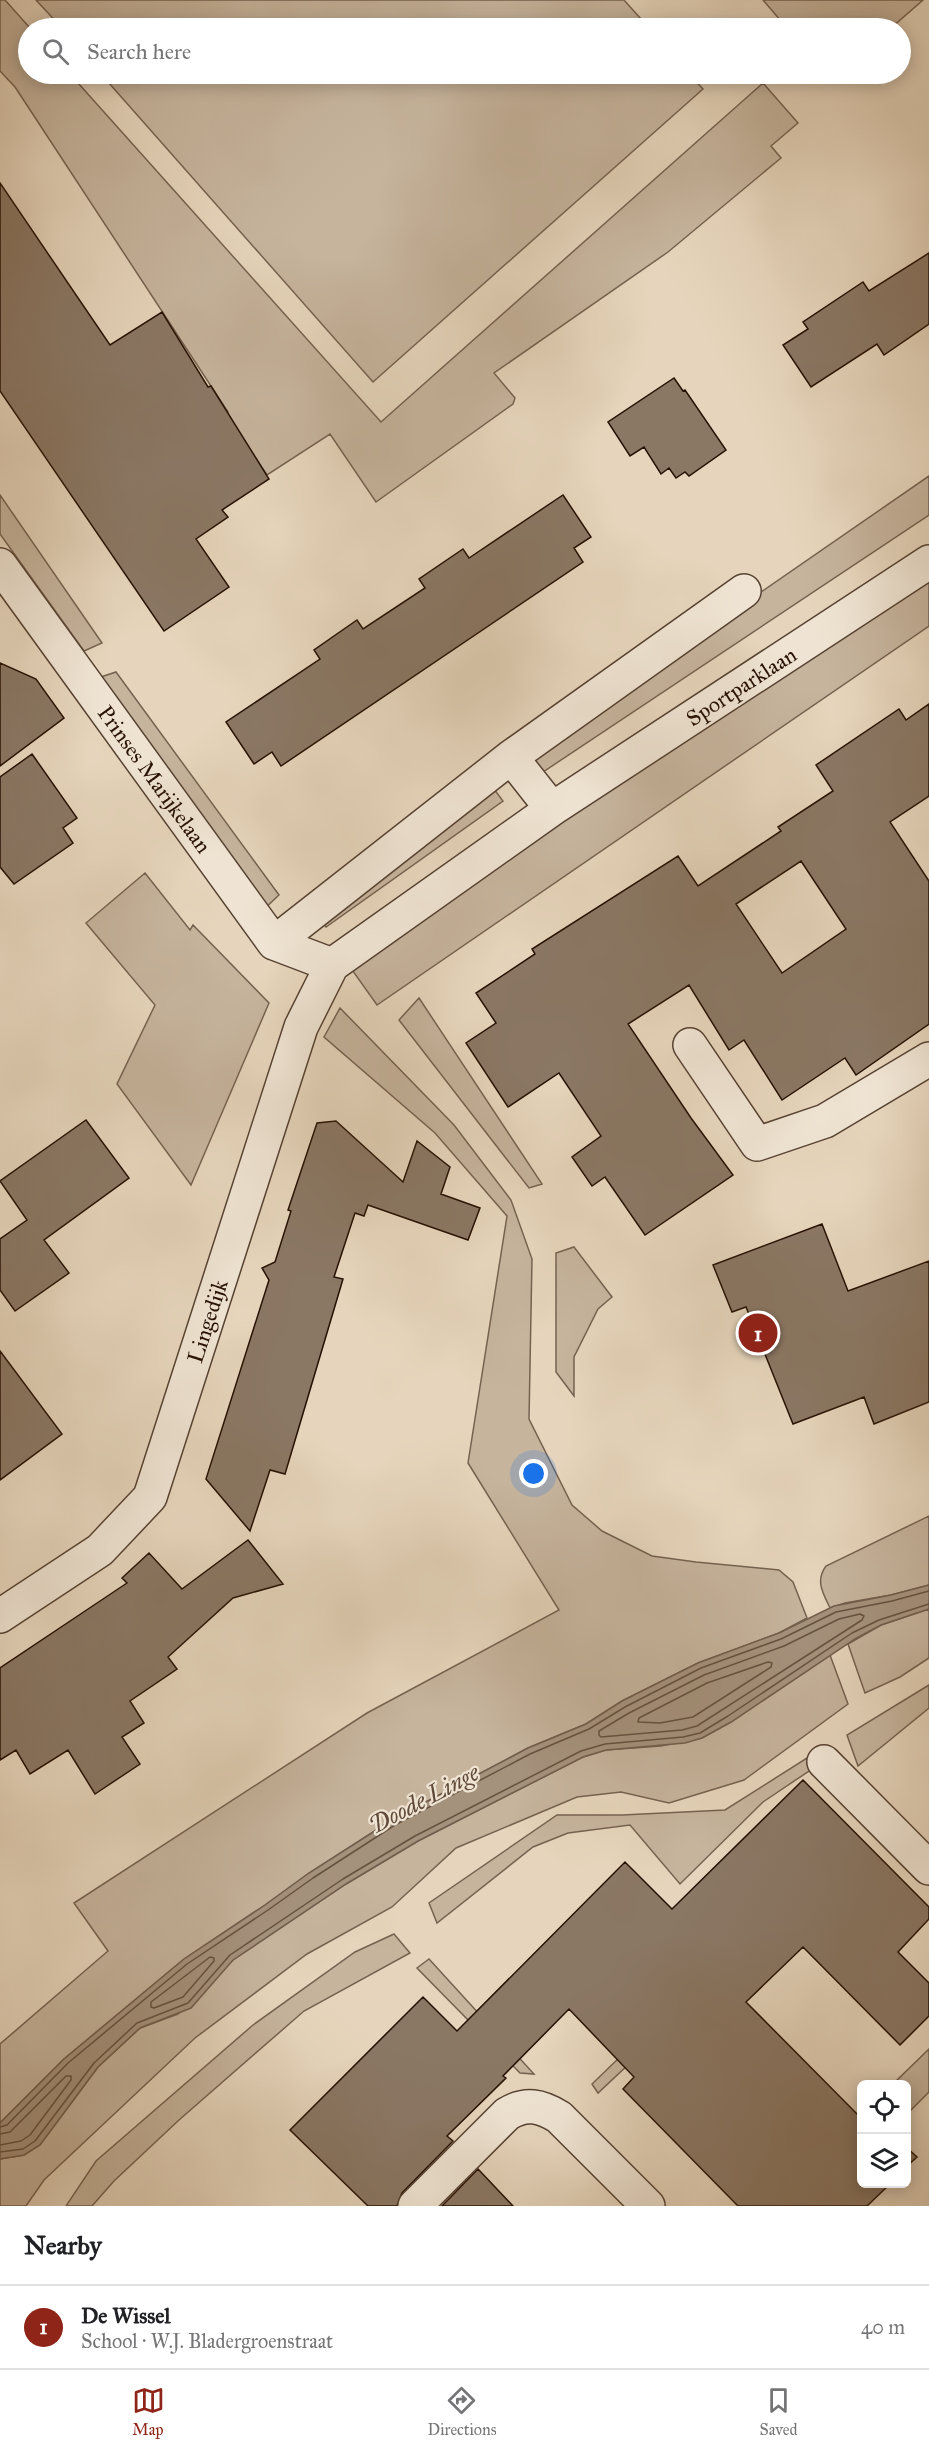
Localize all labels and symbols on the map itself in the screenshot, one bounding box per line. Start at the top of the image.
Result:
street label: Sportparklaan [681,641,802,732]
street label: Prinses Marijkelaan [92,700,217,858]
street label: Lingedijk [181,1275,234,1366]
pin: 1 [738,1310,777,1356]
your location [519,1459,548,1488]
water label: Doode Linge [364,1757,485,1841]

